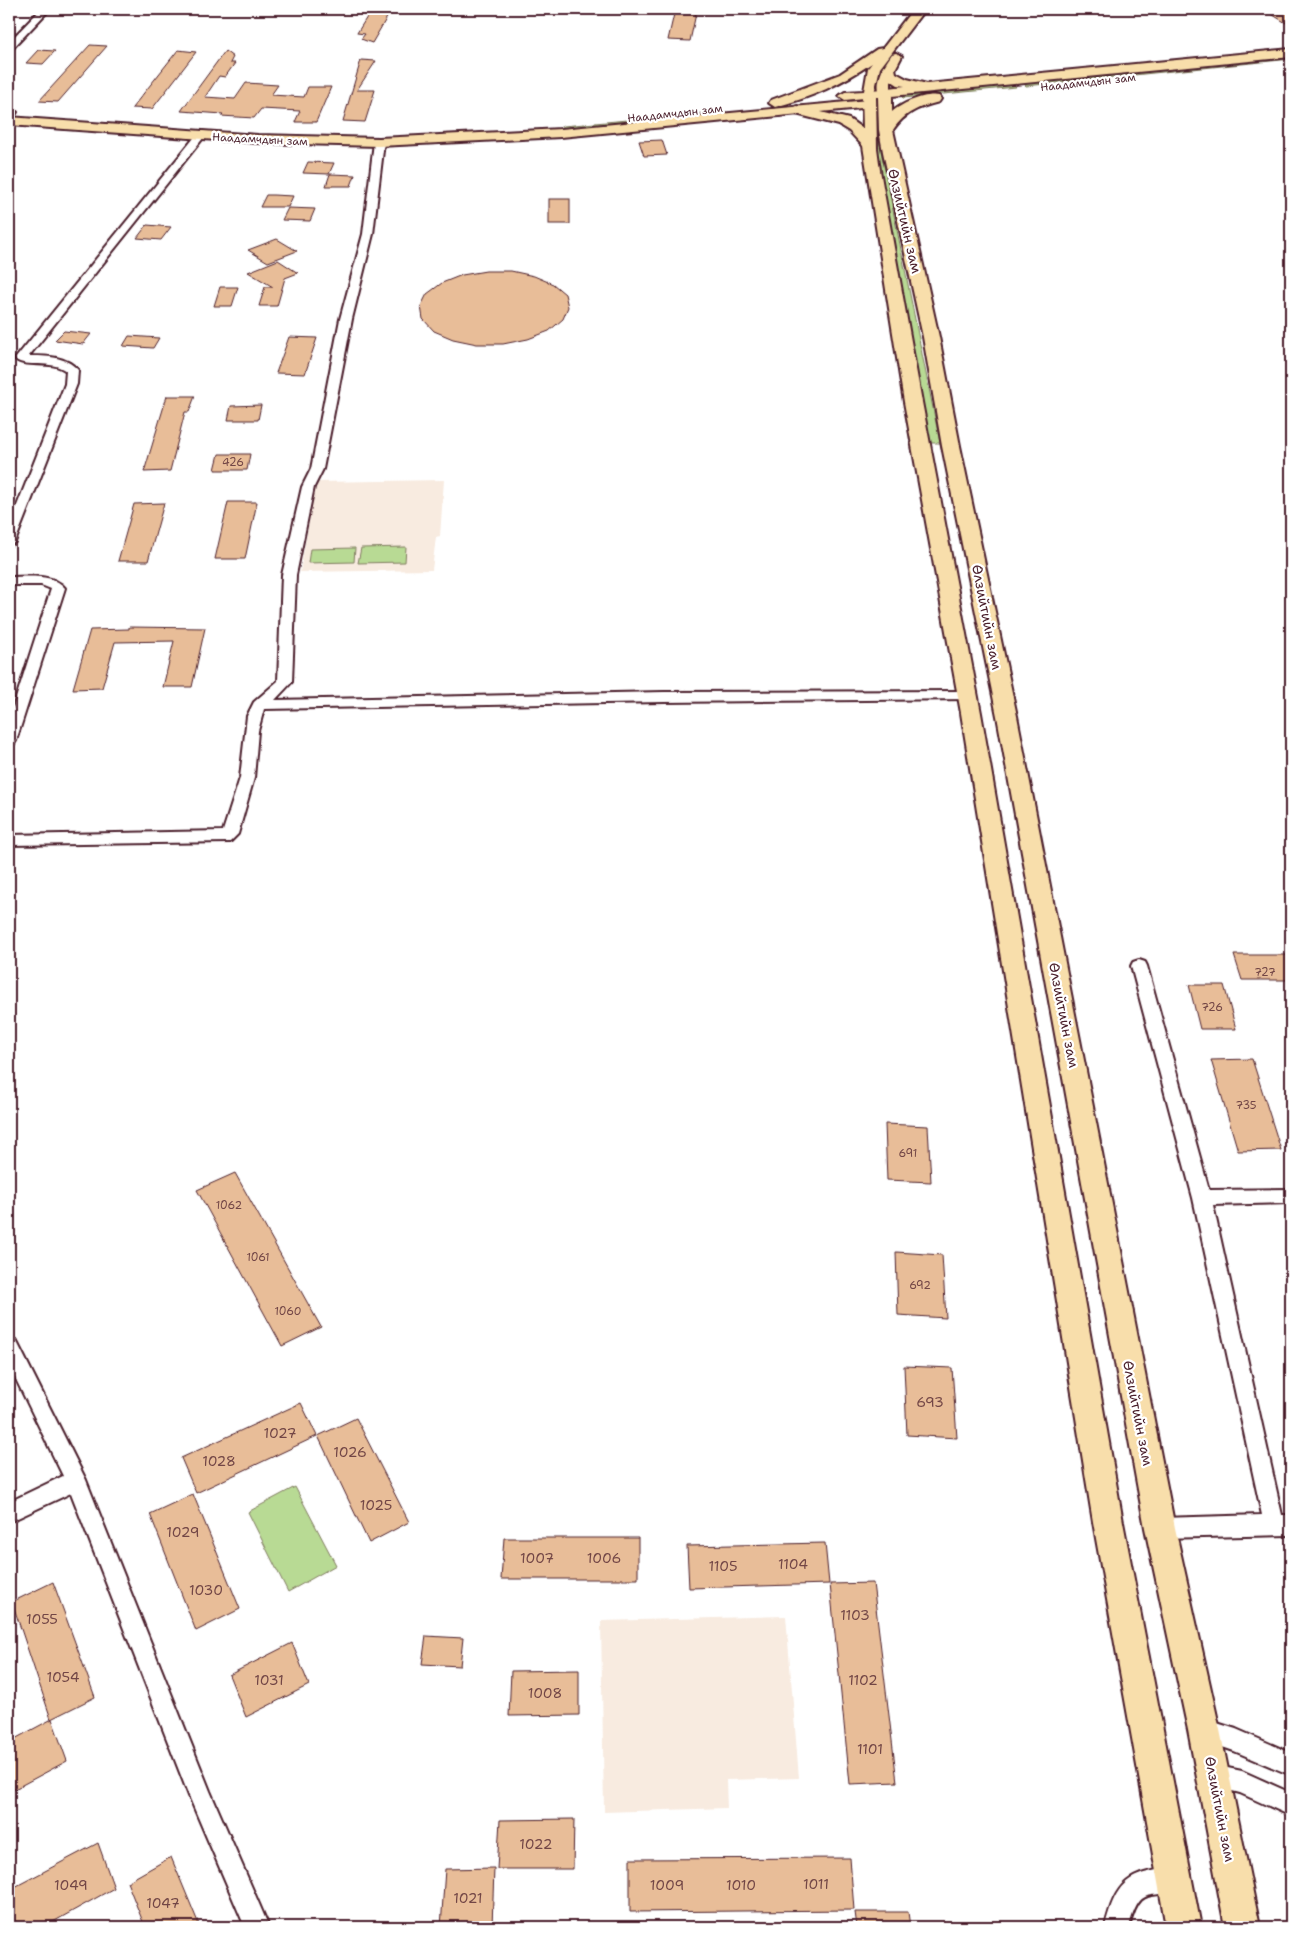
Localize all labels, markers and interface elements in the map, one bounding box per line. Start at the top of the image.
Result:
street label: Наадамчдын зам [1040,70,1137,95]
street label: Наадамчдын зам [627,101,724,126]
street label: Наадамчдын зам [212,130,309,150]
street label: Өлзийтийн зам [884,167,926,275]
house number: 426 [222,455,244,470]
street label: Өлзийтийн зам [968,563,1006,671]
street label: Өлзийтийн зам [1045,961,1083,1069]
house number: 727 [1254,965,1276,980]
house number: 726 [1201,1000,1223,1015]
house number: 735 [1235,1098,1257,1113]
house number: 691 [899,1146,917,1161]
house number: 1062 [216,1198,242,1213]
house number: 1061 [246,1250,270,1265]
house number: 692 [909,1278,931,1293]
house number: 1060 [275,1304,301,1319]
street label: Өлзийтийн зам [1119,1359,1157,1467]
house number: 693 [916,1393,944,1411]
house number: 1027 [263,1424,297,1442]
house number: 1026 [333,1443,367,1461]
house number: 1028 [202,1452,236,1470]
house number: 1025 [360,1496,392,1514]
house number: 1029 [166,1523,200,1541]
house number: 1007 [520,1549,554,1567]
house number: 1006 [587,1549,621,1567]
house number: 1104 [778,1555,808,1573]
house number: 1105 [708,1557,738,1575]
house number: 1030 [189,1581,223,1599]
house number: 1103 [840,1606,870,1624]
house number: 1055 [26,1610,58,1628]
house number: 1054 [46,1668,80,1686]
house number: 1031 [254,1671,284,1689]
house number: 1102 [848,1671,878,1689]
house number: 1008 [528,1684,562,1702]
house number: 1101 [857,1740,883,1758]
street label: Өлзийтийн зам [1201,1755,1239,1863]
house number: 1022 [519,1835,553,1853]
house number: 1011 [803,1875,829,1893]
house number: 1049 [54,1876,88,1894]
house number: 1009 [650,1876,684,1894]
house number: 1010 [726,1876,756,1894]
house number: 1021 [453,1889,483,1907]
house number: 1047 [146,1894,180,1912]

